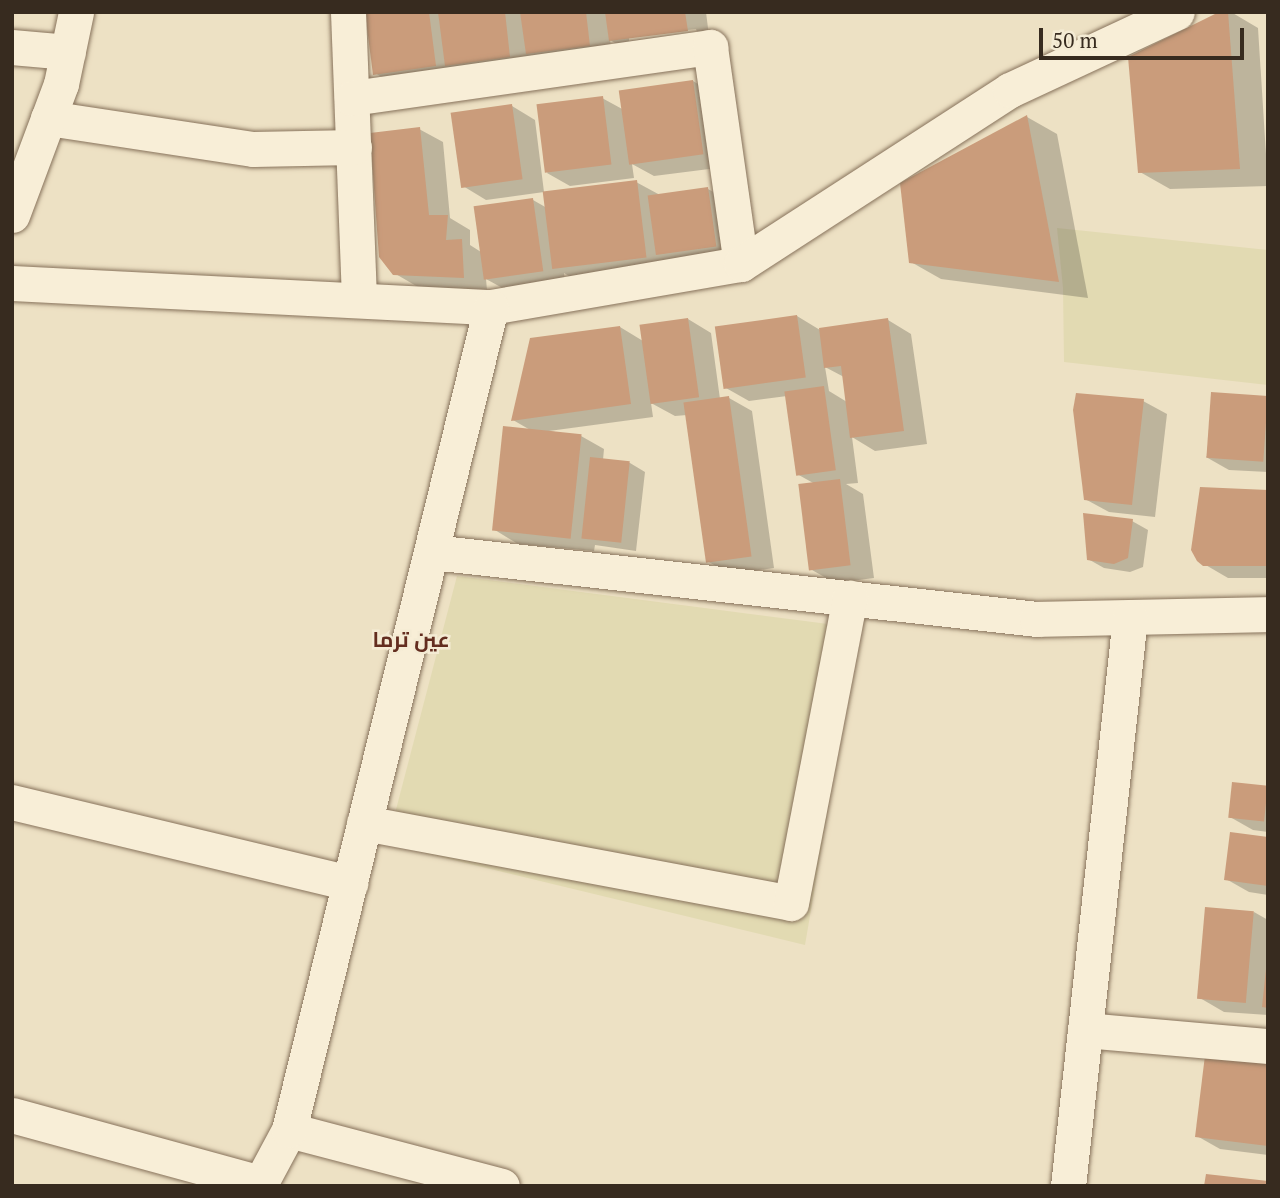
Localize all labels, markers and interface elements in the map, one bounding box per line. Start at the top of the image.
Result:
scale bar [1042,14,1247,58]
text: 50 m [1052,26,1098,54]
district label: عين ترما [372,626,450,652]

